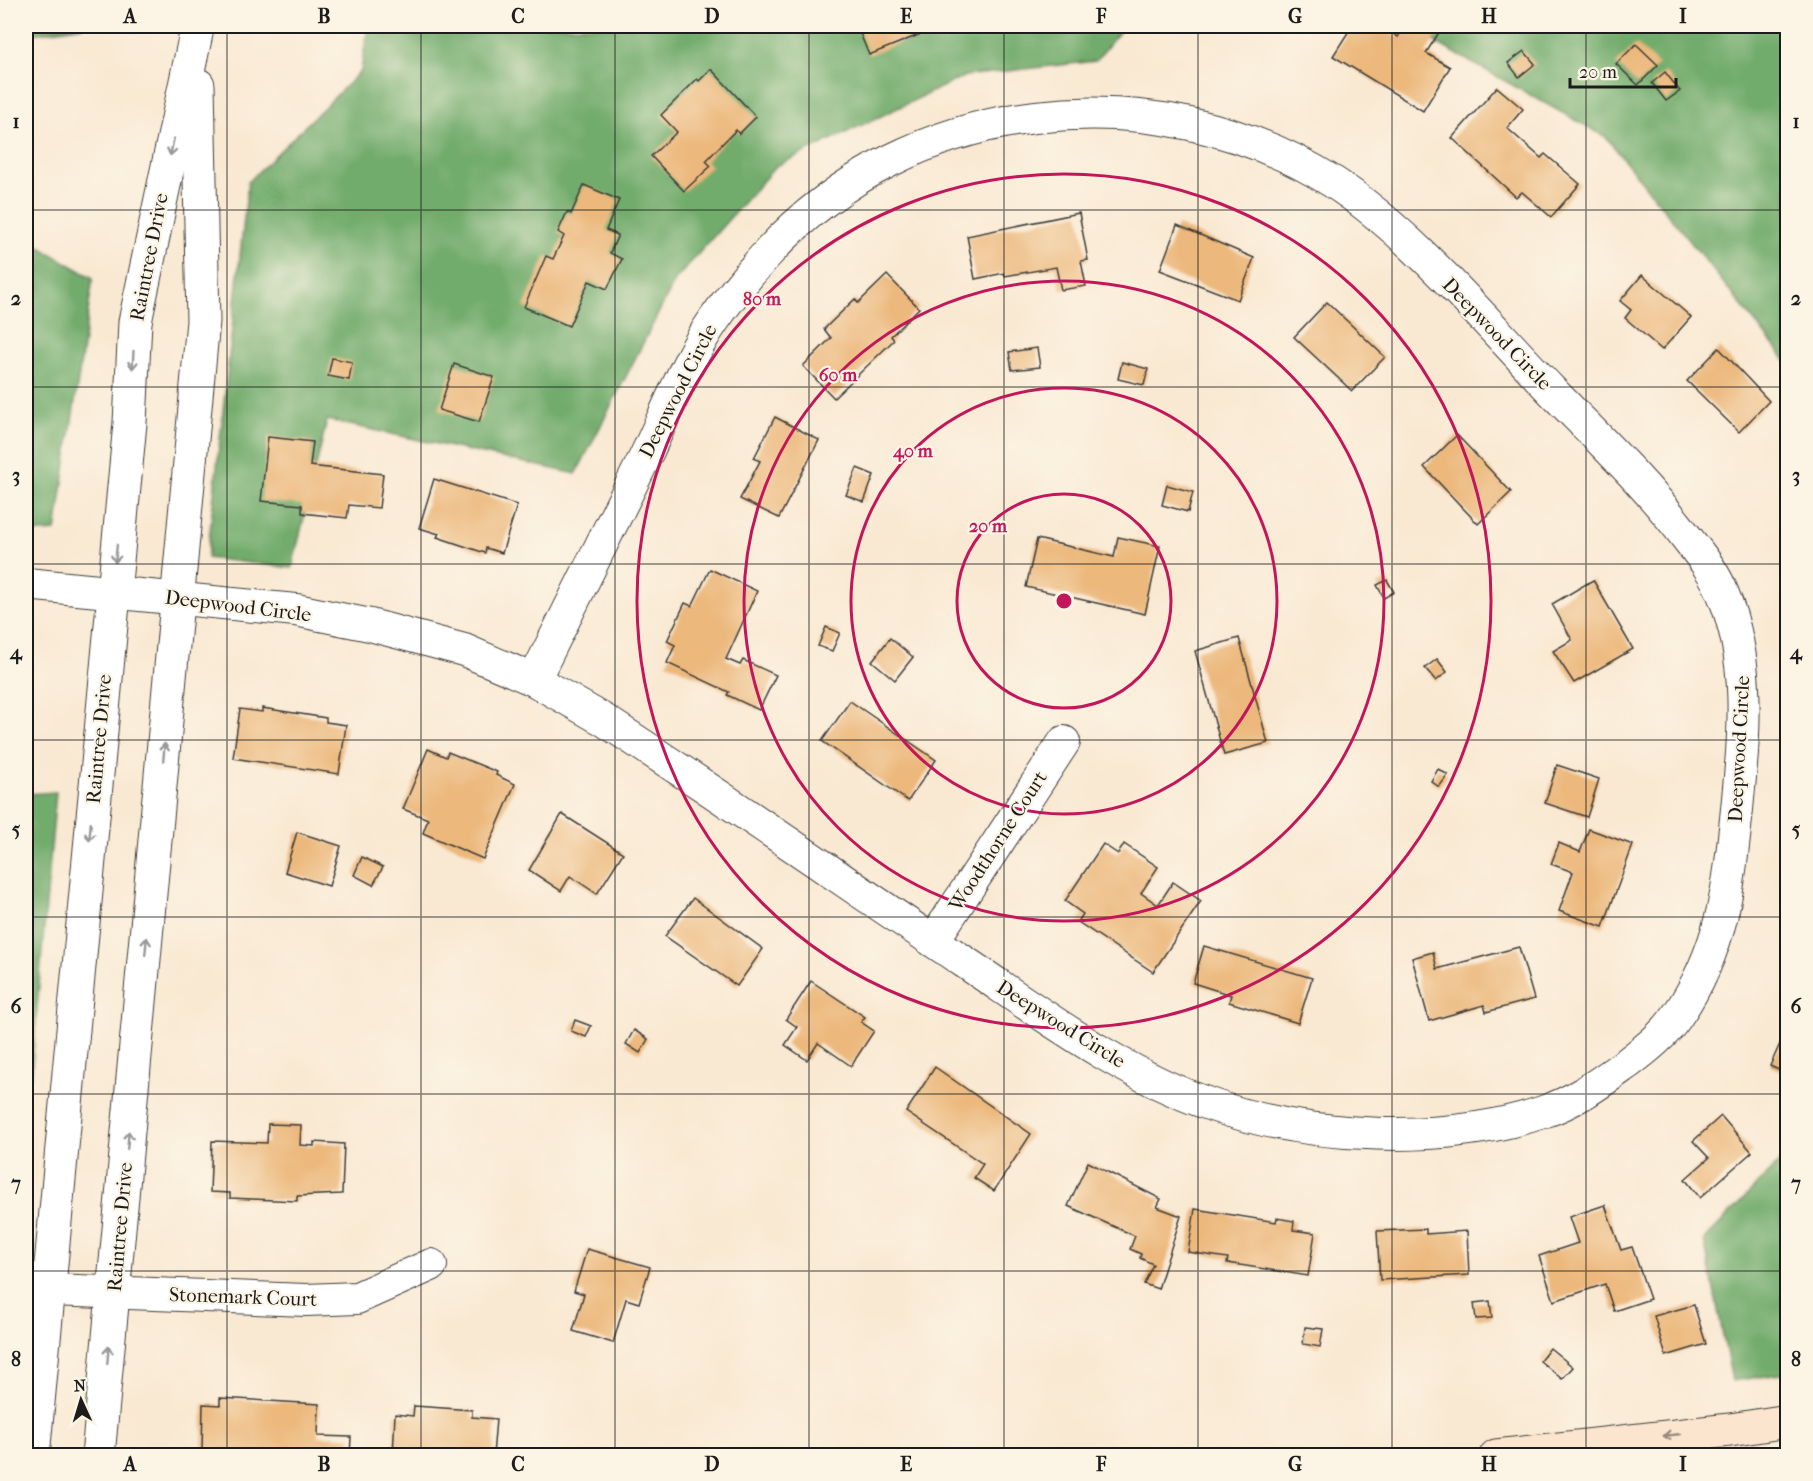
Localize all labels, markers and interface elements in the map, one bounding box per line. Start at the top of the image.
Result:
text: A [122,5,138,28]
text: B [317,5,331,28]
text: C [511,5,525,28]
text: D [704,5,720,28]
text: E [900,5,912,28]
text: F [1095,5,1107,28]
text: G [1288,5,1302,28]
text: H [1481,5,1497,28]
text: I [1679,5,1687,28]
scale bar [1570,51,1676,89]
text: 20 m [1579,62,1617,83]
text: 1 [12,110,20,133]
text: 1 [1792,110,1800,133]
one-way arrow [166,137,177,157]
street label: Raintree Drive [125,191,173,323]
street label: Deepwood Circle [1438,273,1556,395]
text: 2 [11,287,21,310]
text: 2 [1791,287,1801,310]
text: 80 m [743,289,782,310]
street label: Deepwood Circle [634,320,722,462]
one-way arrow [127,349,138,369]
text: 60 m [819,365,858,386]
text: 40 m [892,441,934,462]
text: 3 [12,464,20,487]
text: 3 [1792,464,1800,487]
text: 20 m [969,516,1008,537]
one-way arrow [110,543,121,563]
street label: Deepwood Circle [164,586,313,626]
centre of rings [1054,591,1074,611]
text: 4 [9,641,23,665]
text: 4 [1789,641,1803,665]
street label: Raintree Drive [82,673,116,805]
street label: Deepwood Circle [1724,675,1754,823]
one-way arrow [159,743,170,762]
street label: Woodthorne Court [944,767,1052,916]
text: 5 [12,818,21,841]
text: 5 [1792,818,1801,841]
one-way arrow [84,821,95,841]
one-way arrow [141,937,152,957]
street label: Deepwood Circle [993,975,1130,1073]
text: 6 [11,995,23,1018]
text: 6 [1791,995,1803,1018]
one-way arrow [123,1131,134,1151]
street label: Raintree Drive [103,1161,137,1293]
text: 7 [10,1172,21,1195]
text: 7 [1790,1172,1801,1195]
street label: Stonemark Court [169,1283,317,1311]
one-way arrow [103,1346,114,1366]
text: 8 [11,1348,21,1371]
text: 8 [1791,1348,1801,1371]
north arrow [51,1370,111,1430]
text: N [73,1376,88,1395]
one-way arrow [1663,1430,1683,1441]
text: A [122,1453,138,1476]
text: B [317,1453,331,1476]
text: C [511,1453,525,1476]
text: D [704,1453,720,1476]
text: E [900,1453,912,1476]
text: F [1095,1453,1107,1476]
text: G [1288,1453,1302,1476]
text: H [1481,1453,1497,1476]
text: I [1679,1453,1687,1476]

